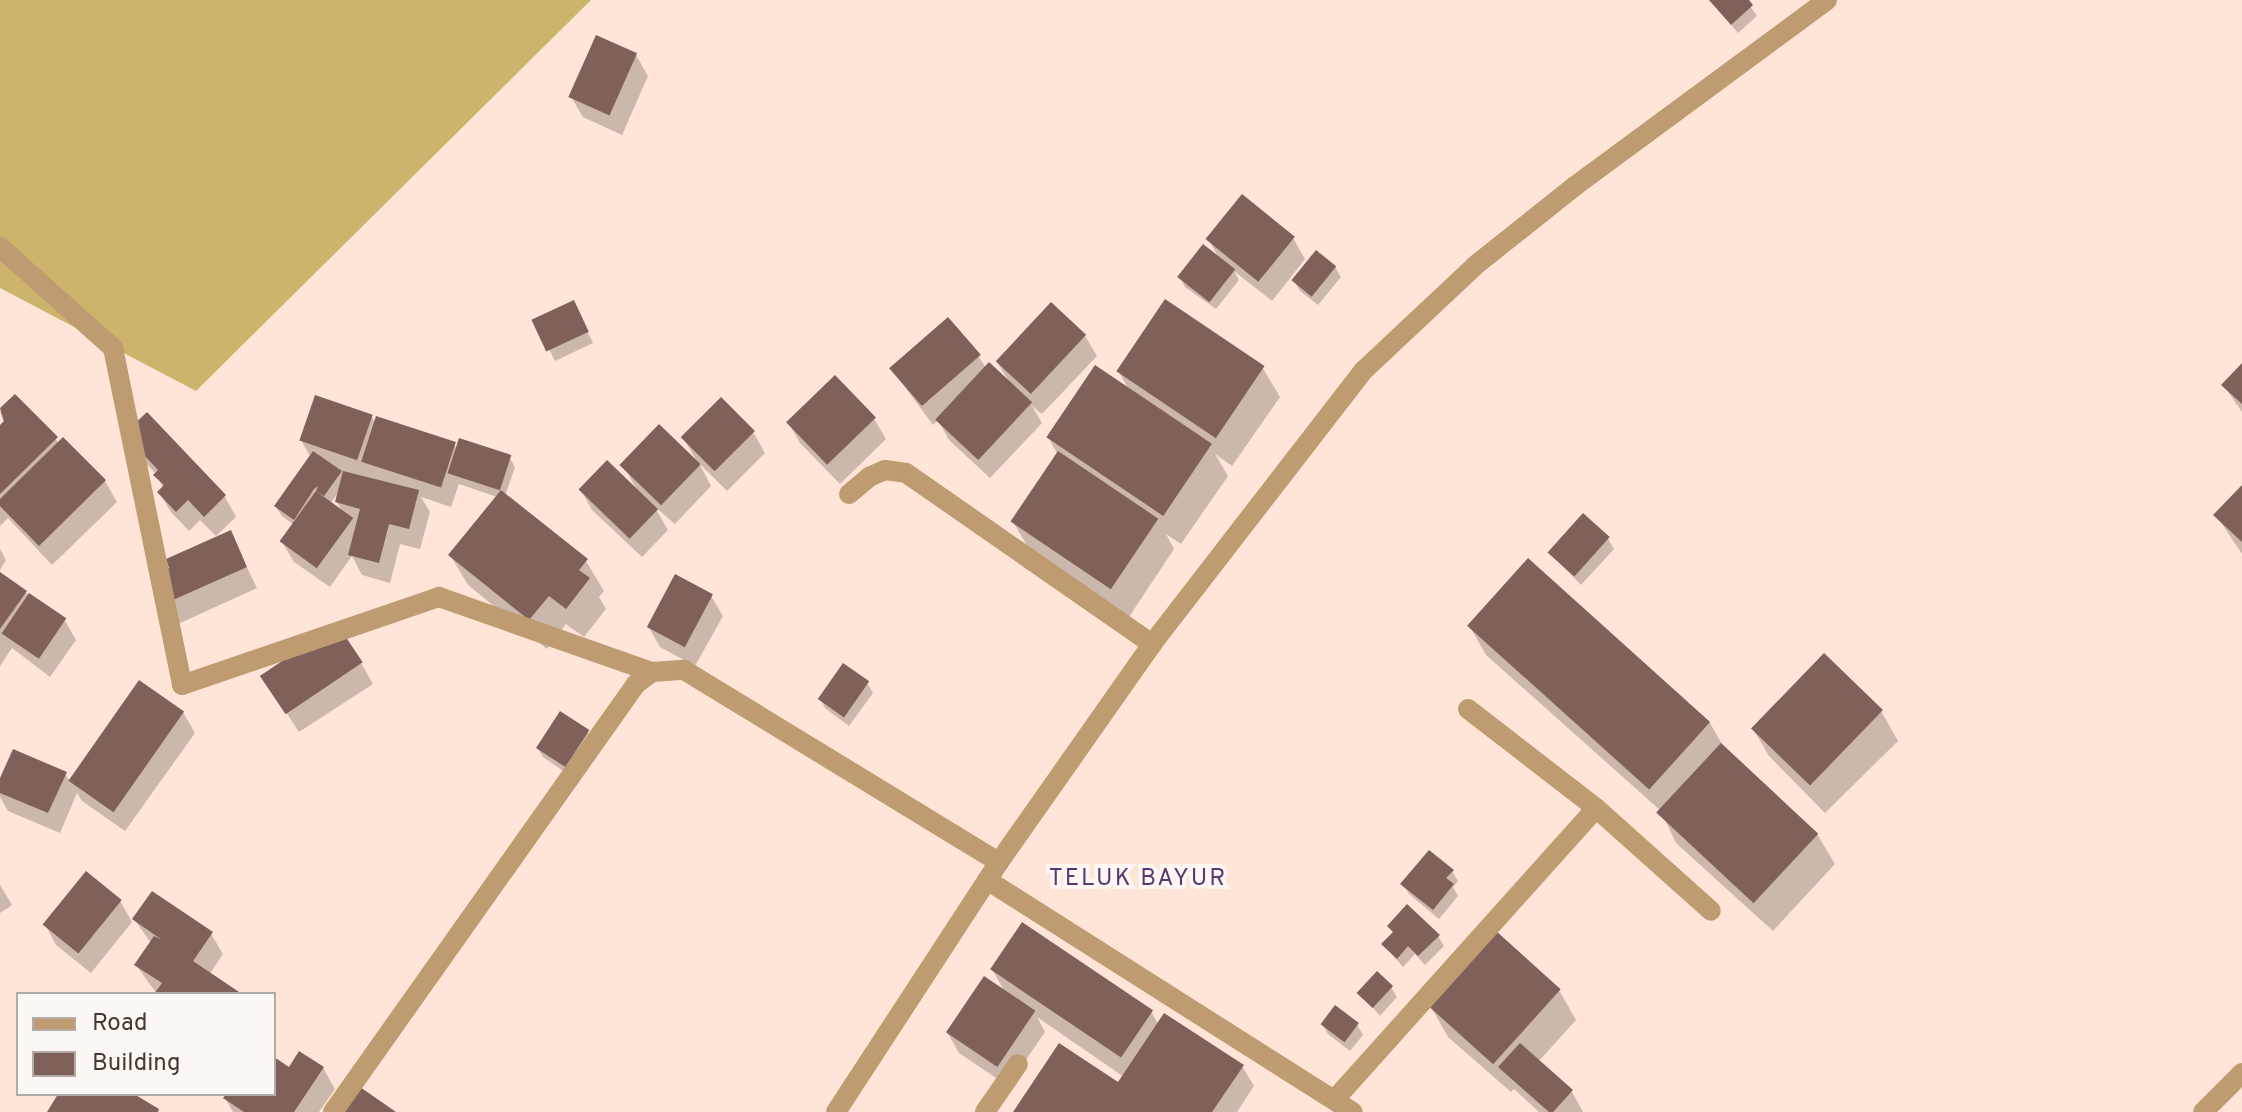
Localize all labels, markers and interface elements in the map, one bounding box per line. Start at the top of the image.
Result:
district label: TELUK BAYUR [1049,866,1227,894]
legend [16,992,276,1096]
text: Road [92,1009,148,1039]
text: Building [92,1049,181,1079]

